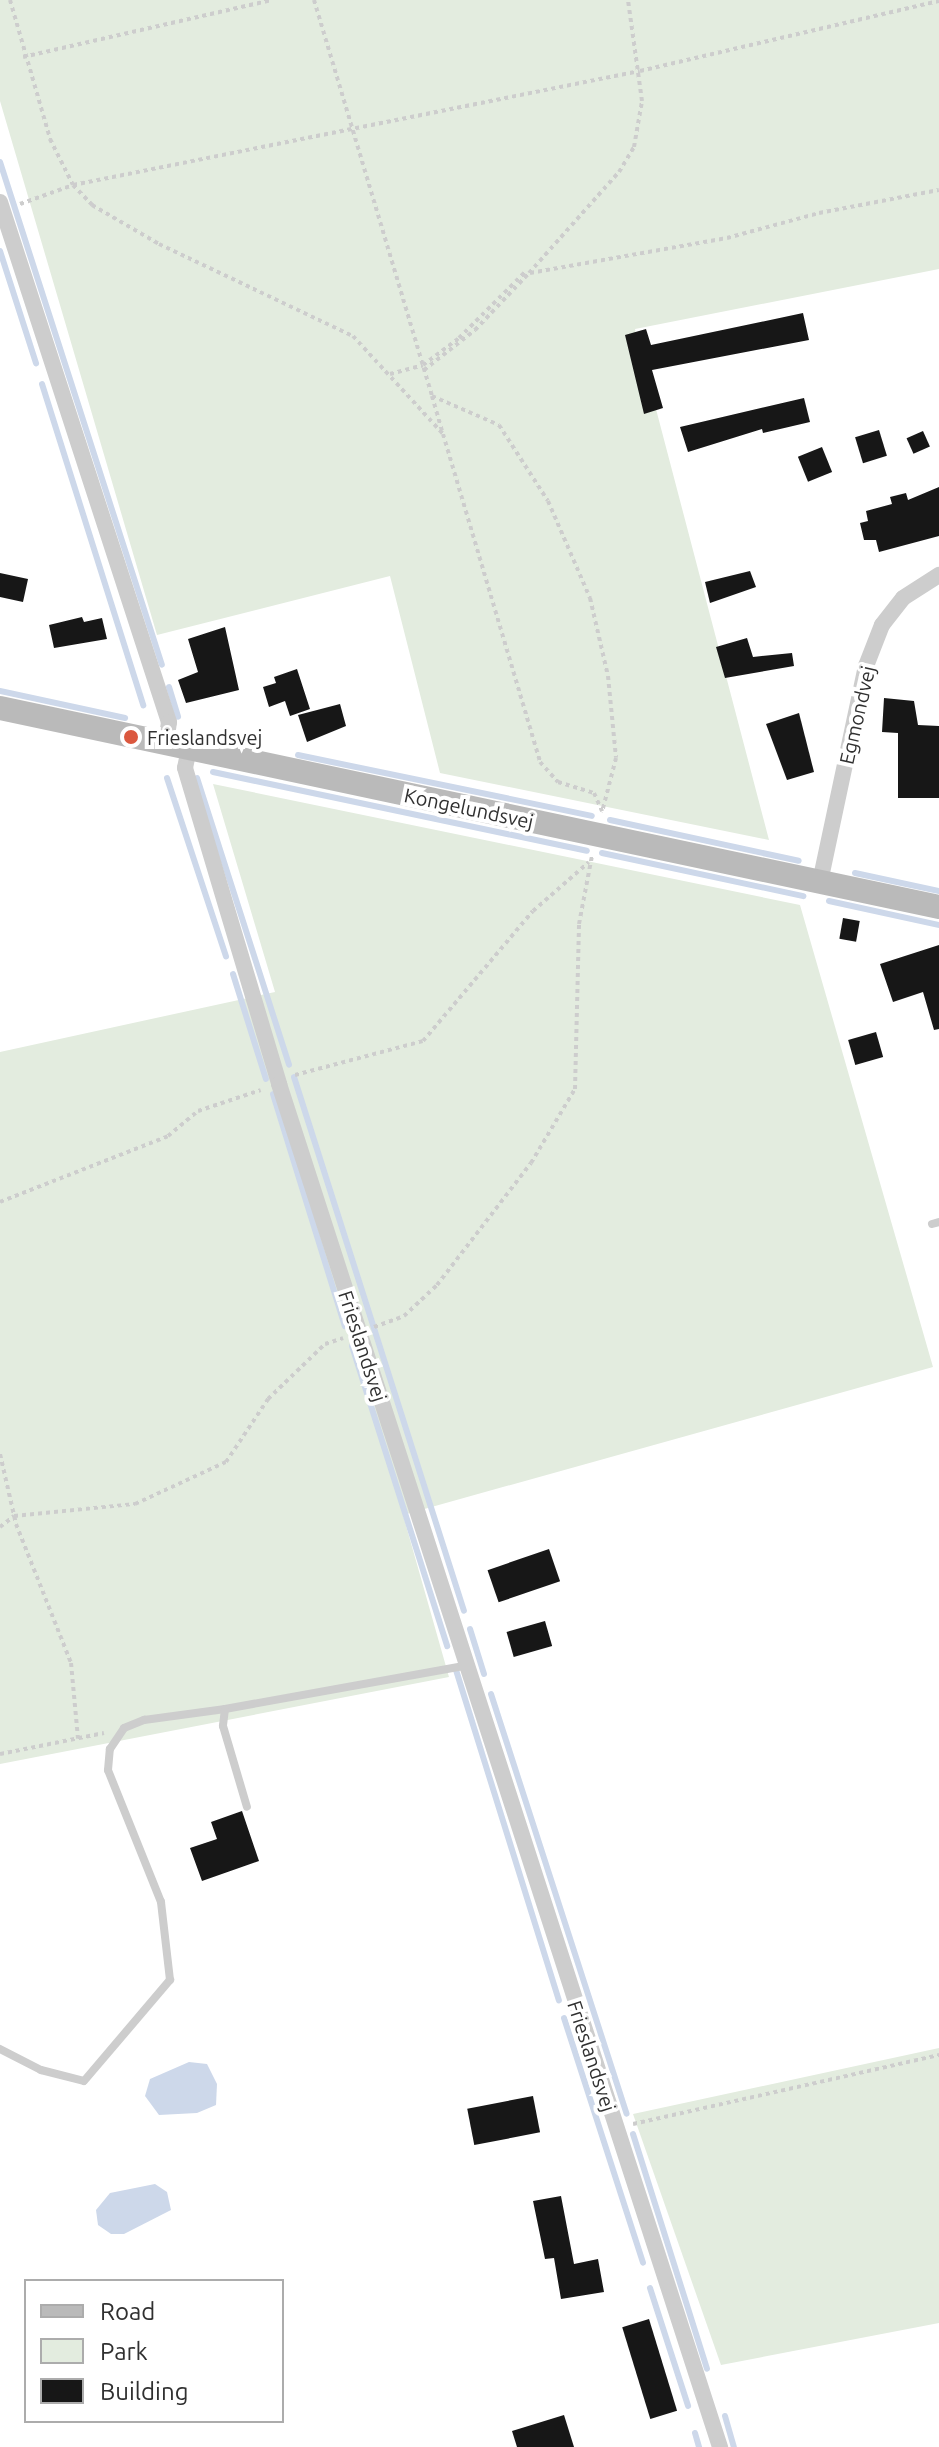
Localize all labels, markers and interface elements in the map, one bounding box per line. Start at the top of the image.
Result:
street label: Egmondvej [834,663,880,767]
place label: Frieslandsvej [147,725,262,749]
marker: Frieslandsvej [122,728,140,746]
street label: Kongelundsvej [402,783,536,833]
street label: Frieslandsvej [334,1287,392,1405]
street label: Frieslandsvej [563,1997,621,2115]
legend [24,2279,284,2423]
text: Road [100,2298,155,2325]
text: Park [100,2338,148,2365]
text: Building [100,2378,188,2405]

